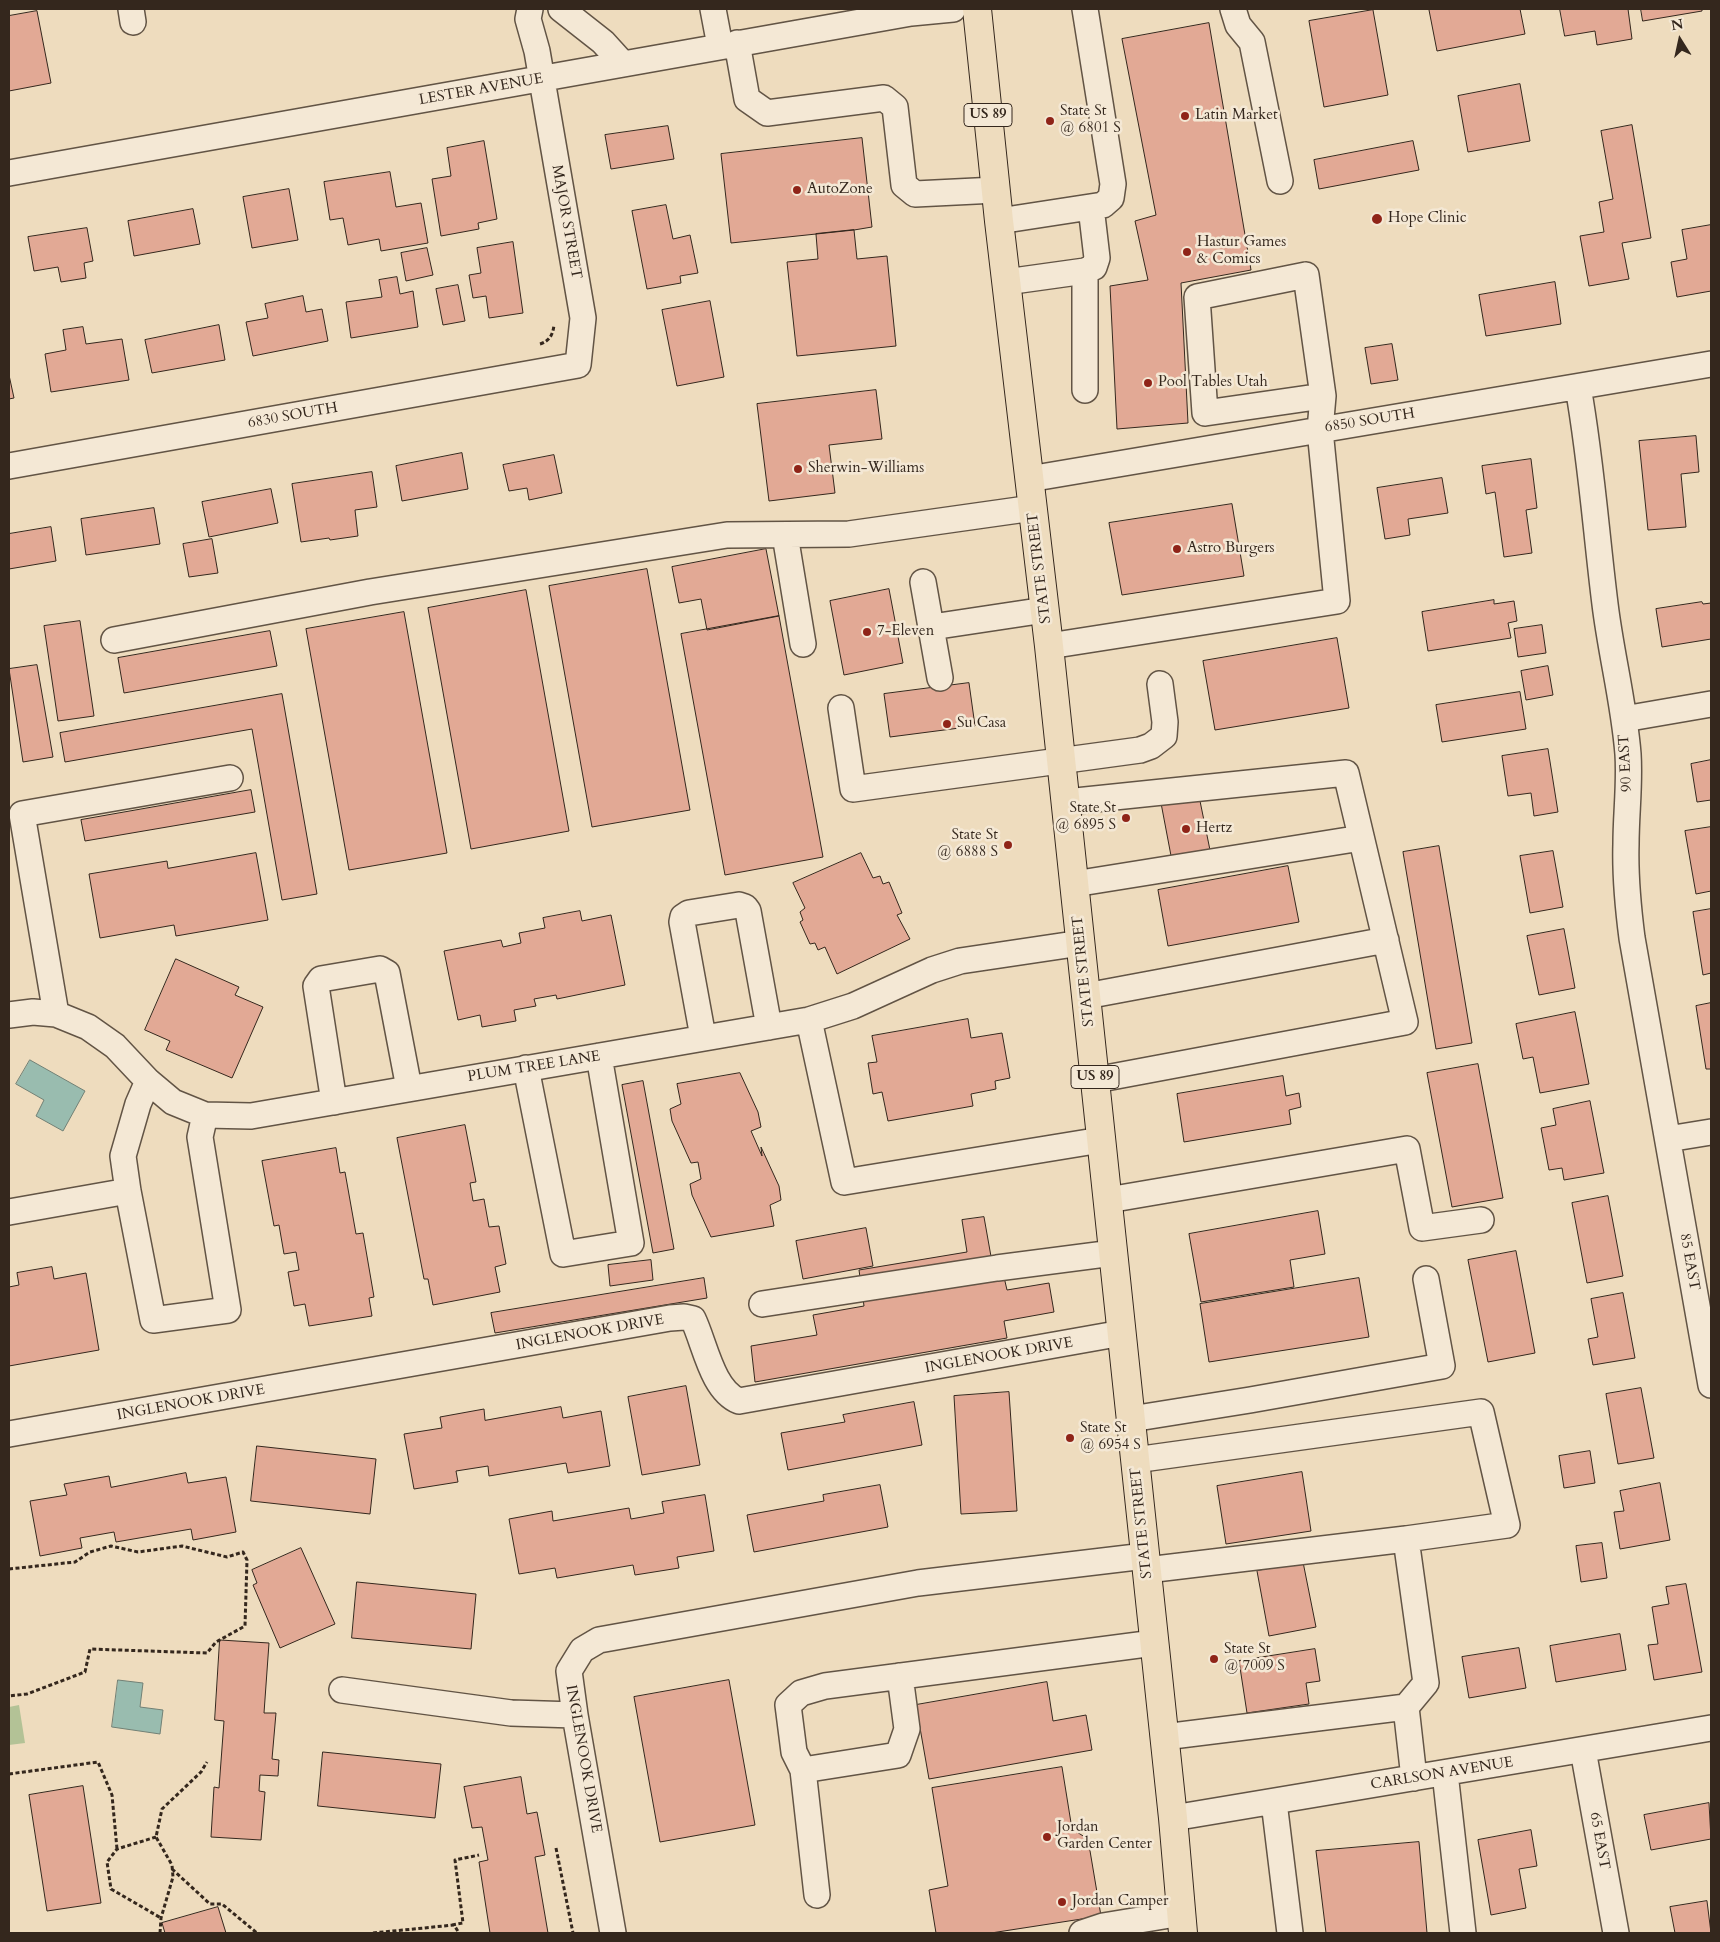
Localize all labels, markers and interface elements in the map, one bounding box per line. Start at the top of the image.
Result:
text: N [1670,14,1685,35]
north arrow [1655,15,1705,65]
street label: LESTER AVENUE [418,70,544,110]
place label: State St @ 6801 S [1060,103,1121,138]
road number: US 89 [964,104,1012,126]
place label: Latin Market [1195,107,1278,125]
marker: Latin Market [1179,110,1191,122]
marker: State St @ 6801 S [1044,115,1056,127]
street label: MAJOR STREET [547,163,585,281]
place label: AutoZone [807,181,873,199]
marker: AutoZone [791,184,803,196]
place label: Hope Clinic [1388,210,1467,228]
marker: Hope Clinic [1370,212,1384,226]
place label: Hastur Games & Comics [1197,234,1286,269]
marker: Hastur Games & Comics [1181,246,1193,258]
place label: Pool Tables Utah [1158,374,1268,392]
marker: Pool Tables Utah [1142,377,1154,389]
street label: 6830 SOUTH [247,399,339,433]
street label: 6850 SOUTH [1324,405,1416,437]
place label: Sherwin-Williams [808,460,924,478]
marker: Sherwin-Williams [792,463,804,475]
street label: STATE STREET [1024,511,1056,625]
place label: Astro Burgers [1187,540,1275,558]
marker: Astro Burgers [1171,543,1183,555]
place label: 7-Eleven [877,623,934,641]
marker: 7-Eleven [861,626,873,638]
place label: Su Casa [957,715,1006,733]
marker: Su Casa [941,718,953,730]
street label: 90 EAST [1615,734,1637,792]
place label: State St @ 6895 S [1055,800,1116,835]
marker: State St @ 6895 S [1120,812,1132,824]
place label: Hertz [1196,820,1232,838]
marker: Hertz [1180,823,1192,835]
place label: State St @ 6888 S [937,827,998,862]
marker: State St @ 6888 S [1002,839,1014,851]
street label: STATE STREET [1069,914,1099,1028]
street label: PLUM TREE LANE [466,1048,602,1086]
road number: US 89 [1071,1066,1119,1088]
street label: 85 EAST [1675,1232,1703,1292]
street label: INGLENOOK DRIVE [515,1311,665,1355]
street label: INGLENOOK DRIVE [924,1334,1074,1378]
street label: INGLENOOK DRIVE [116,1381,266,1425]
place label: State St @ 6954 S [1080,1420,1141,1455]
marker: State St @ 6954 S [1064,1432,1076,1444]
street label: STATE STREET [1127,1466,1157,1580]
place label: State St @ 7009 S [1224,1641,1285,1676]
marker: State St @ 7009 S [1208,1653,1220,1665]
street label: INGLENOOK DRIVE [561,1684,605,1834]
street label: CARLSON AVENUE [1369,1754,1515,1794]
street label: 65 EAST [1585,1811,1613,1871]
place label: Jordan Garden Center [1057,1819,1152,1854]
marker: Jordan Garden Center [1041,1831,1053,1843]
place label: Jordan Camper [1072,1893,1169,1911]
marker: Jordan Camper [1056,1896,1068,1908]

